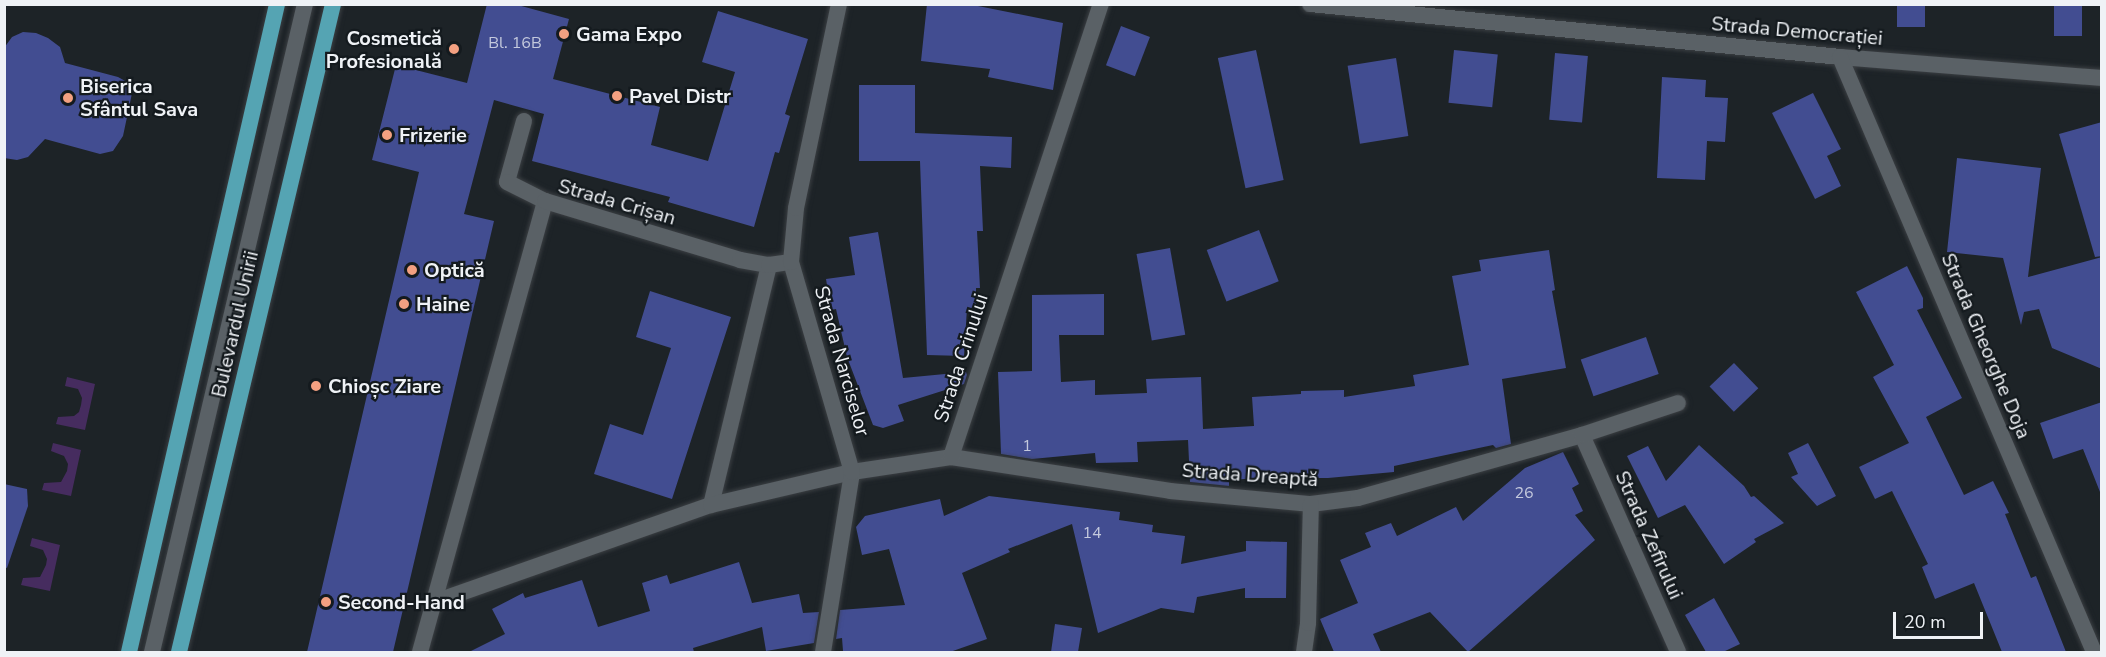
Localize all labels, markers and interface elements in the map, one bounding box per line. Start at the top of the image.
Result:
street label: Strada Democrației [1710,12,1884,50]
place label: Gama Expo [576,22,682,46]
place label: Cosmetică Profesională [326,26,442,73]
marker: Gama Expo [557,27,571,41]
house number: Bl. 16B [488,33,542,53]
marker: Cosmetică Profesională [447,42,461,56]
place label: Biserica Sfântul Sava [80,74,198,121]
place label: Pavel Distr [629,84,731,108]
marker: Pavel Distr [610,89,624,103]
marker: Biserica Sfântul Sava [61,91,75,105]
place label: Frizerie [399,123,467,147]
marker: Frizerie [380,128,394,142]
street label: Strada Crișan [555,174,679,230]
street label: Bulevardul Unirii [206,248,264,400]
street label: Strada Gheorghe Doja [1936,250,2036,442]
place label: Optică [424,258,485,282]
marker: Optică [405,263,419,277]
street label: Strada Narciselor [809,283,875,439]
street label: Strada Crinului [929,291,993,425]
place label: Haine [416,292,470,316]
marker: Haine [397,297,411,311]
place label: Chioșc Ziare [328,374,441,398]
marker: Chioșc Ziare [309,379,323,393]
house number: 1 [1022,436,1032,456]
street label: Strada Dreaptă [1181,458,1319,492]
street label: Strada Zefirului [1610,467,1688,603]
house number: 26 [1514,483,1534,503]
house number: 14 [1082,523,1102,543]
place label: Second-Hand [338,590,465,614]
marker: Second-Hand [319,595,333,609]
scale bar [1896,600,1986,638]
text: 20 m [1904,610,1946,634]

